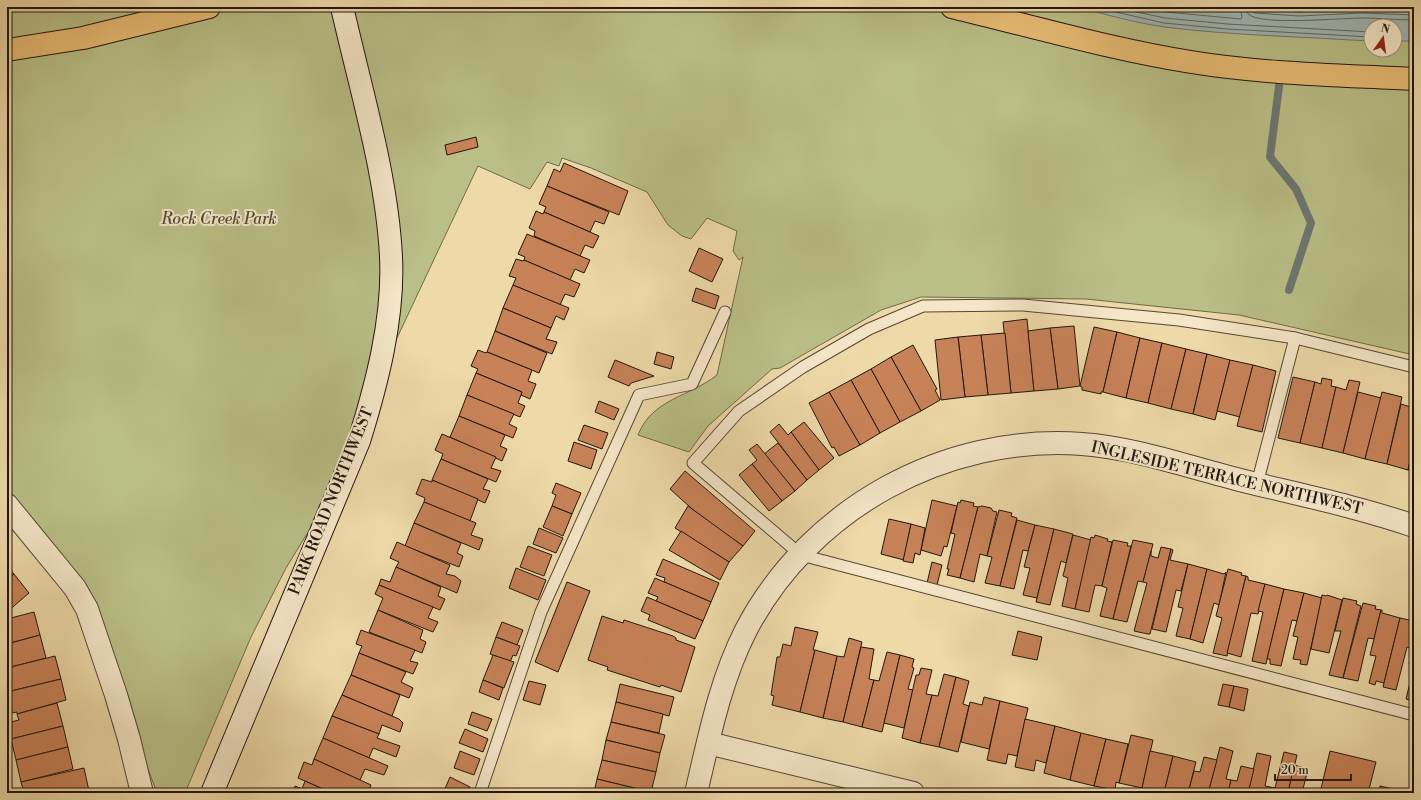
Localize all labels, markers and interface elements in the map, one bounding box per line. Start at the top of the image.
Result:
north arrow [1363,18,1403,58]
text: N [1379,21,1391,37]
park label: Rock Creek Park [160,209,277,229]
street label: PARK ROAD NORTHWEST [284,404,378,598]
street label: INGLESIDE TERRACE NORTHWEST [1089,437,1365,519]
scale bar [1275,756,1351,782]
text: 20 m [1281,763,1309,778]

